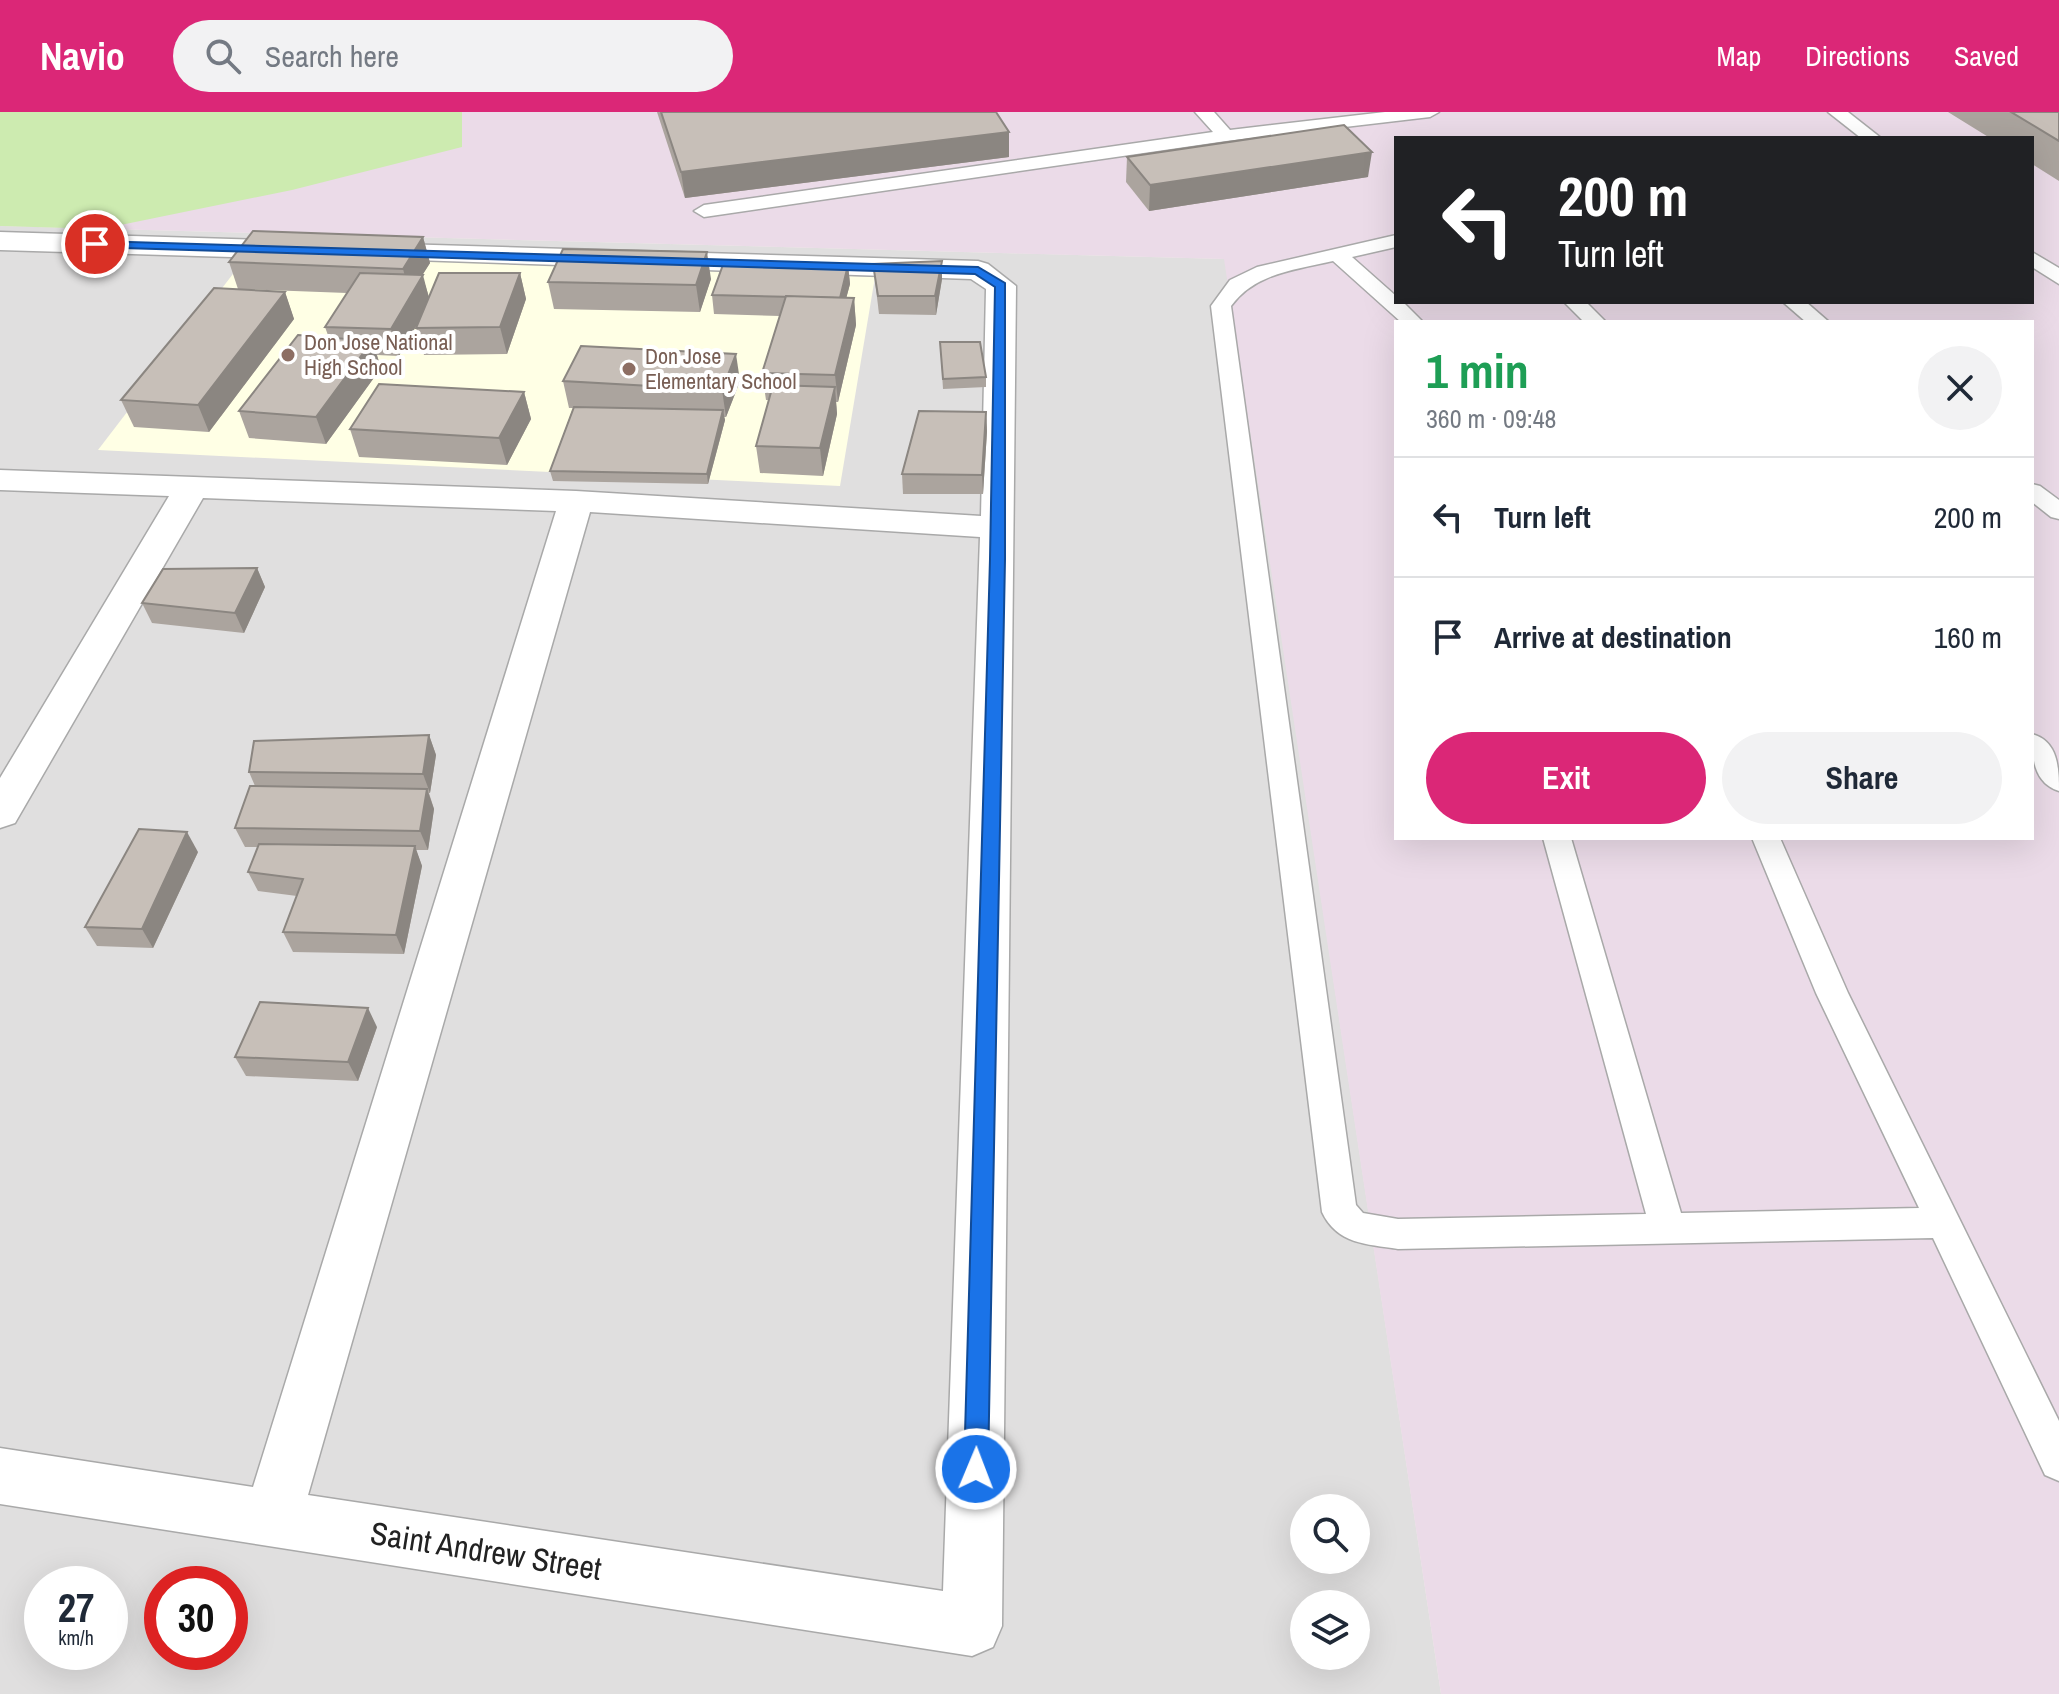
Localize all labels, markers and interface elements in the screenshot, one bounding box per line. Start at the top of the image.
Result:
search box [173,20,733,92]
text: Navio [40,31,125,82]
icon: search [201,34,245,78]
text: Search here [265,36,399,76]
text: Map [1717,37,1761,75]
text: Directions [1805,37,1910,75]
text: Saved [1954,37,2019,75]
text: 200 m [1558,158,1688,233]
icon: left [1426,168,1530,272]
pin [61,210,129,278]
icon: arrive [73,222,117,266]
text: Turn left [1558,230,1664,278]
place label: Don Jose National High School [304,327,452,382]
text: 1 min [1426,338,1529,403]
place label: Don Jose Elementary School [645,341,796,396]
marker: Don Jose National High School [279,346,297,364]
button: close [1918,346,2002,430]
marker: Don Jose Elementary School [620,360,638,378]
text: 360 m · 09:48 [1426,401,1556,436]
icon: left [1426,495,1470,539]
text: Turn left [1494,497,1591,537]
text: 200 m [1934,497,2002,537]
icon: arrive [1426,615,1470,659]
text: Arrive at destination [1494,617,1732,657]
text: 160 m [1934,617,2002,657]
button: Exit [1426,732,1706,824]
button: Share [1722,732,2002,824]
position arrow [934,1427,1018,1511]
map controls [1290,1494,1370,1670]
button: search [1290,1494,1370,1574]
street label: Saint Andrew Street [367,1511,605,1590]
speed limit sign: 30 [144,1566,248,1670]
text: 27 [58,1581,94,1634]
button: layers [1290,1590,1370,1670]
text: km/h [58,1624,94,1651]

